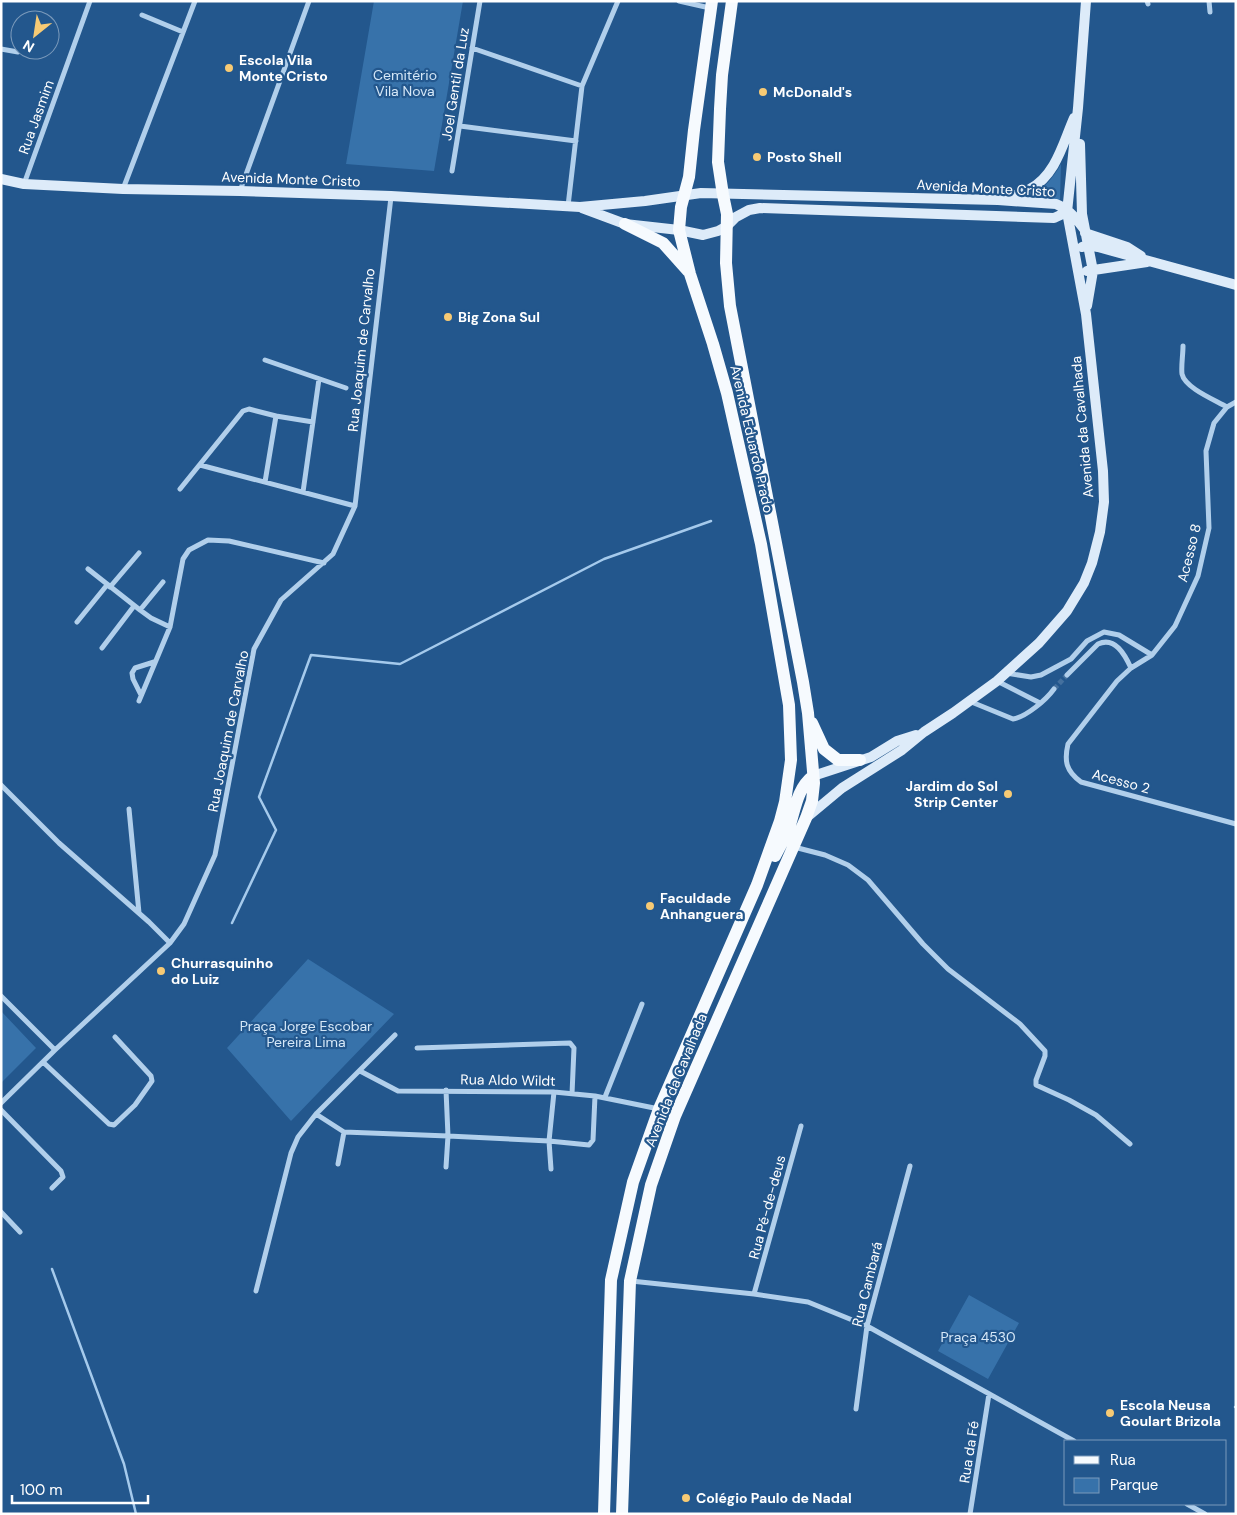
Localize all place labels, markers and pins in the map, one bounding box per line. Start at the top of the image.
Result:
place label: Escola Vila Monte Cristo [239,51,328,85]
marker: Escola Vila Monte Cristo [223,62,235,74]
place label: McDonald's [773,83,852,101]
marker: McDonald's [757,86,769,98]
place label: Posto Shell [767,148,842,166]
marker: Posto Shell [751,151,763,163]
place label: Big Zona Sul [458,308,540,326]
marker: Big Zona Sul [442,311,454,323]
place label: Jardim do Sol Strip Center [905,777,998,811]
marker: Jardim do Sol Strip Center [1002,788,1014,800]
place label: Faculdade Anhanguera [660,889,743,923]
marker: Faculdade Anhanguera [644,900,656,912]
place label: Churrasquinho do Luiz [171,954,273,988]
marker: Churrasquinho do Luiz [155,965,167,977]
place label: Escola Neusa Goulart Brizola [1120,1396,1221,1430]
marker: Escola Neusa Goulart Brizola [1104,1407,1116,1419]
place label: Colégio Paulo de Nadal [696,1489,852,1507]
marker: Colégio Paulo de Nadal [680,1492,692,1504]

